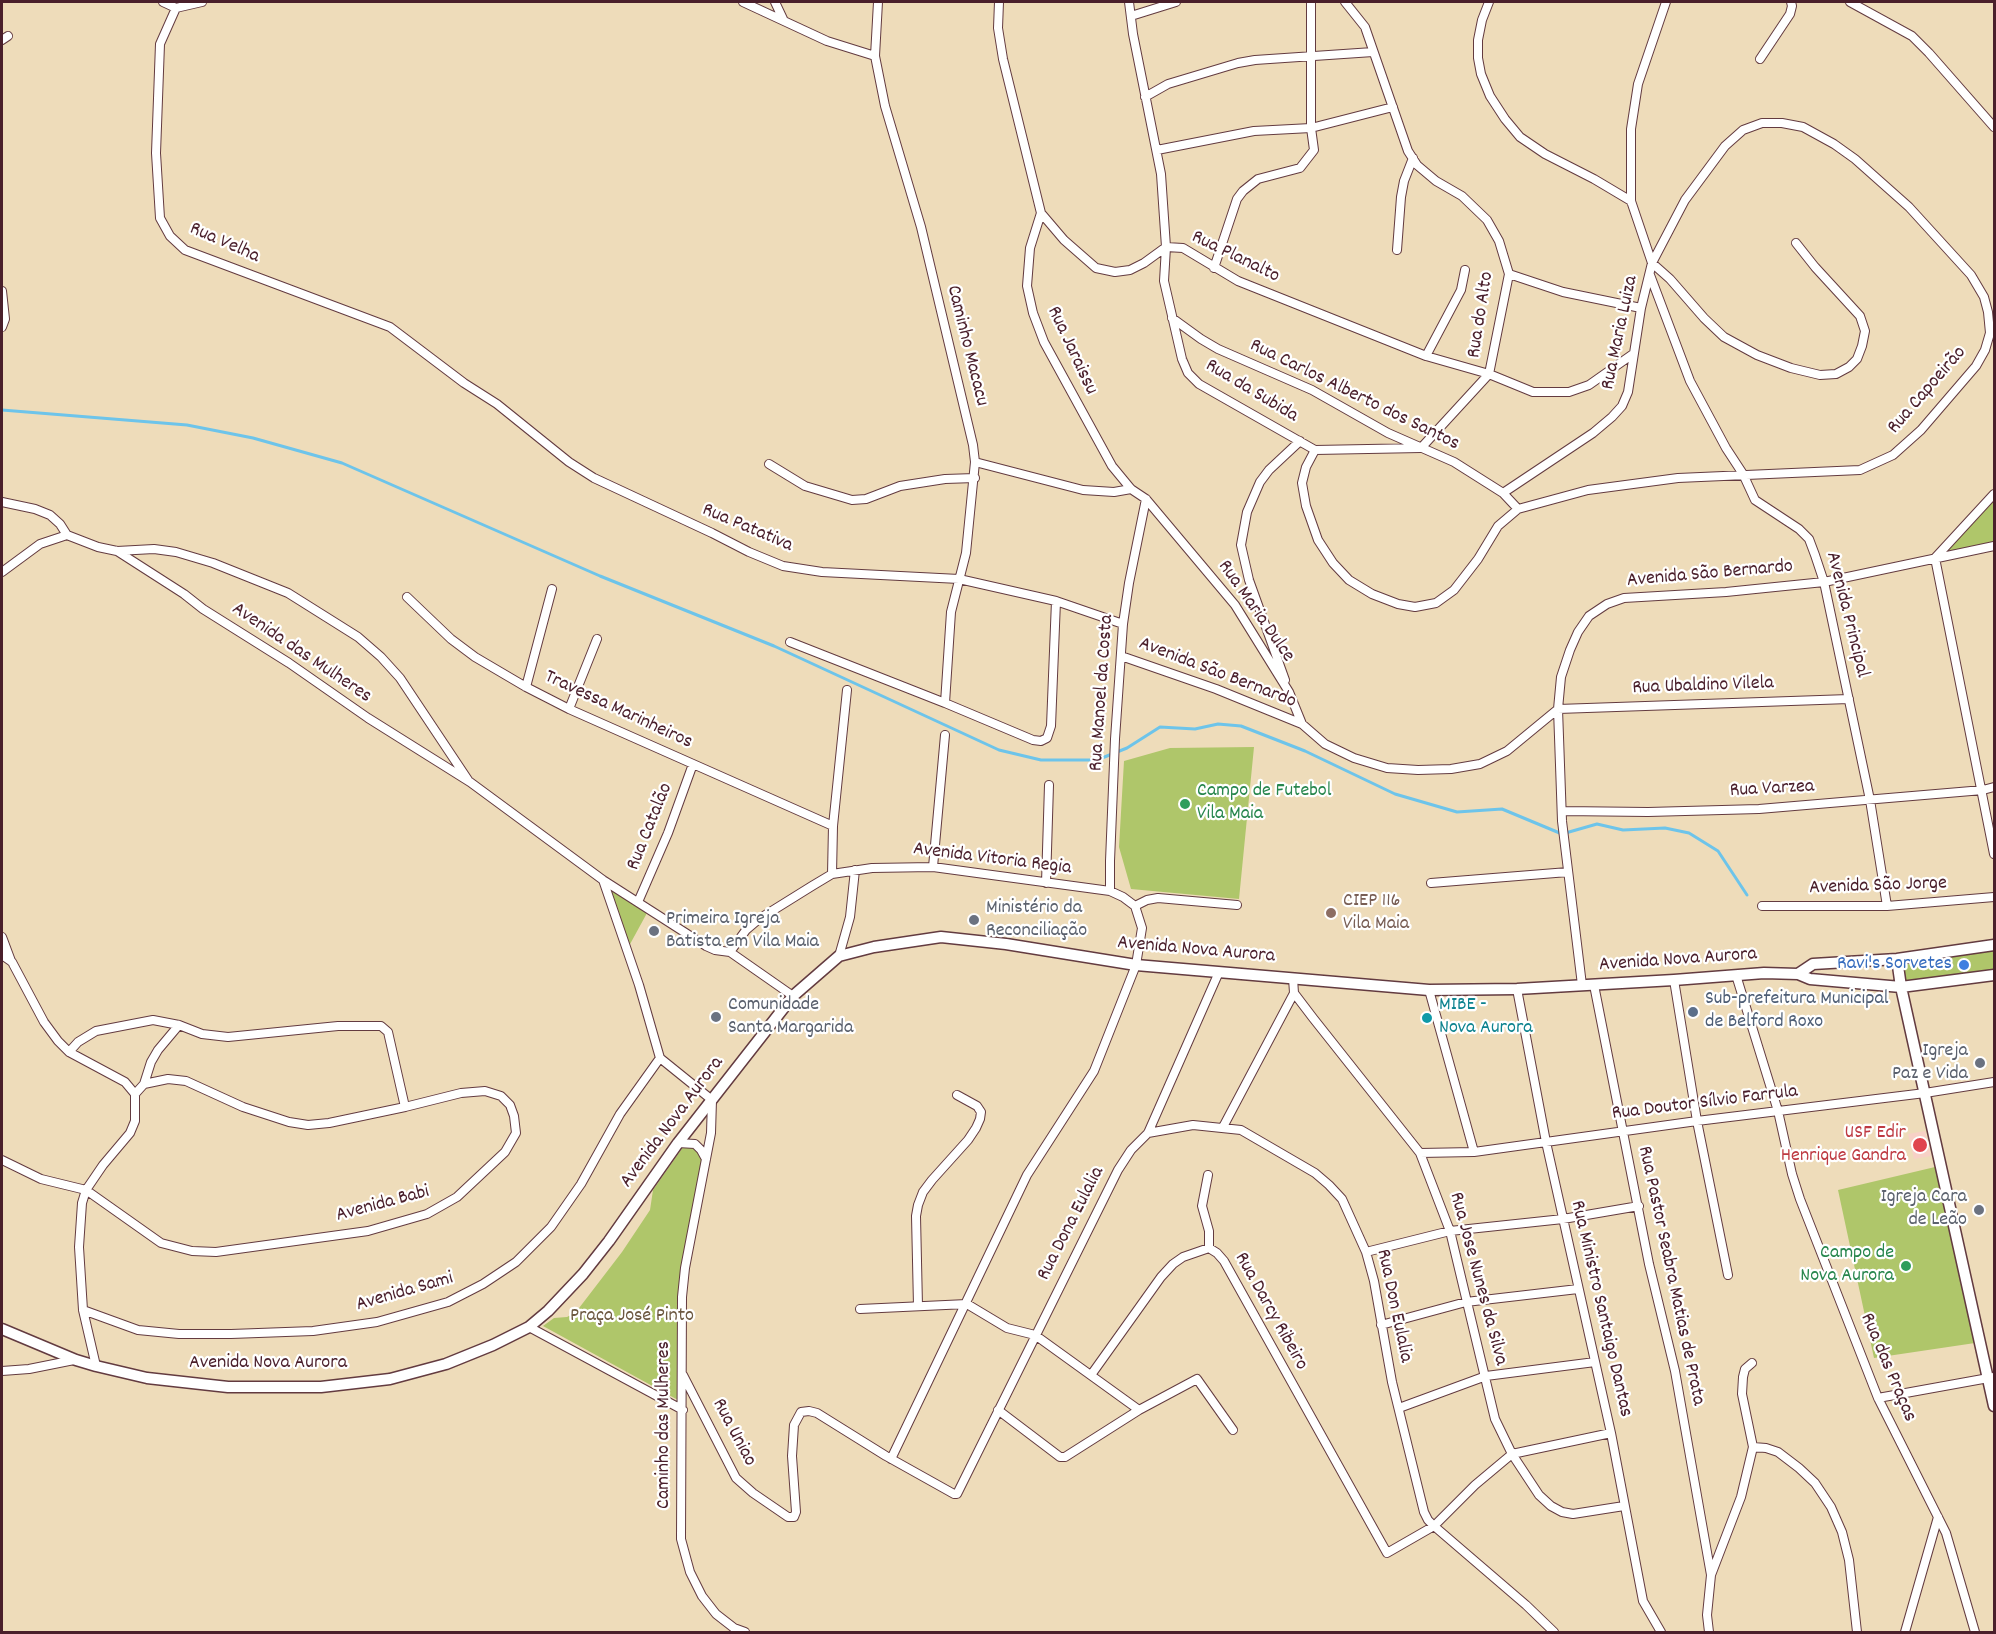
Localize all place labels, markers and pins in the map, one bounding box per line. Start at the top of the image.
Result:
place label: Campo de Futebol Vila Maia [1197,780,1331,827]
marker: Campo de Futebol Vila Maia [1178,797,1192,811]
place label: CIEP 116 Vila Maia [1343,890,1409,937]
place label: Ministério da Reconciliação [986,897,1087,944]
marker: CIEP 116 Vila Maia [1324,906,1338,920]
place label: Primeira Igreja Batista em Vila Maia [666,908,819,955]
marker: Ministério da Reconciliação [967,913,981,927]
marker: Primeira Igreja Batista em Vila Maia [647,924,661,938]
place label: Ravi's Sorvetes [1837,953,1952,977]
marker: Ravi's Sorvetes [1957,958,1971,972]
place label: Sub-prefeitura Municipal de Belford Roxo [1705,988,1889,1035]
place label: Comunidade Santa Margarida [728,994,853,1041]
place label: MIBE - Nova Aurora [1439,994,1533,1041]
marker: Sub-prefeitura Municipal de Belford Roxo [1686,1005,1700,1019]
marker: Comunidade Santa Margarida [709,1010,723,1024]
marker: MIBE - Nova Aurora [1420,1011,1434,1025]
place label: Igreja Paz e Vida [1892,1040,1968,1087]
marker: Igreja Paz e Vida [1973,1056,1987,1070]
place label: USF Edir Henrique Gandra [1781,1122,1906,1169]
marker: USF Edir Henrique Gandra [1911,1136,1929,1154]
place label: Igreja Cara de Leão [1881,1186,1967,1233]
marker: Igreja Cara de Leão [1972,1203,1986,1217]
place label: Campo de Nova Aurora [1800,1242,1894,1289]
marker: Campo de Nova Aurora [1899,1259,1913,1273]

